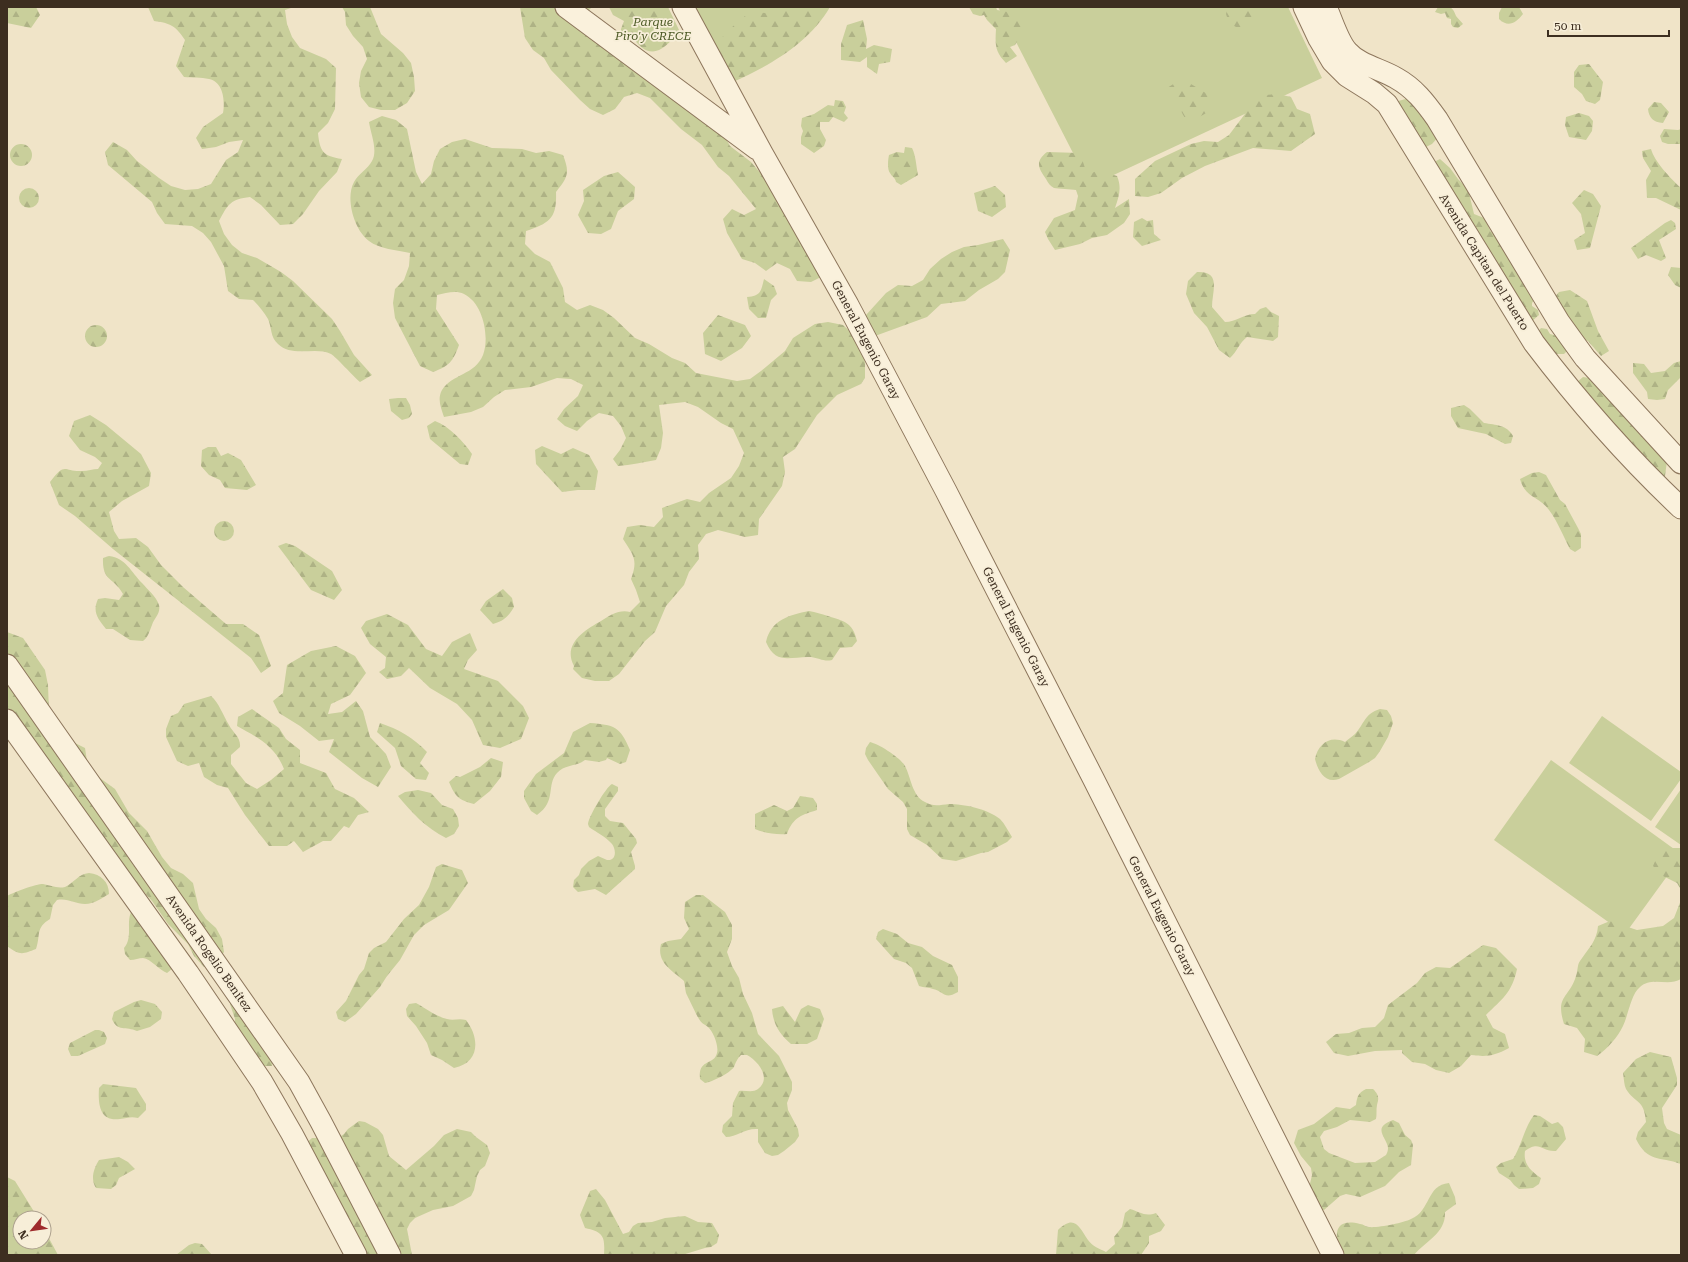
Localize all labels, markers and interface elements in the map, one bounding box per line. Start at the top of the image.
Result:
scale bar [1548,12,1669,38]
park label: Parque Piro'y CRECE [614,15,691,43]
text: 50 m [1554,19,1581,33]
street label: Avenida Capitan del Puerto [1436,191,1532,333]
street label: General Eugenio Garay [829,278,904,403]
street label: General Eugenio Garay [980,565,1053,690]
street label: General Eugenio Garay [1126,854,1199,979]
street label: Avenida Rogelio Benítez [163,892,255,1014]
north arrow [12,1210,52,1250]
text: N [16,1227,31,1241]

